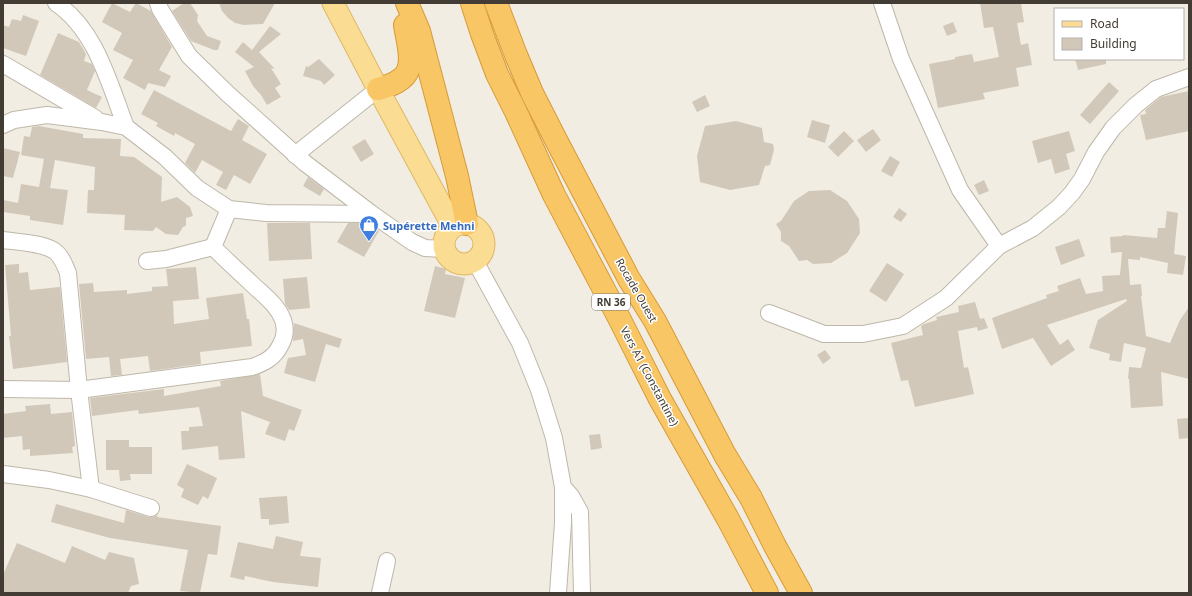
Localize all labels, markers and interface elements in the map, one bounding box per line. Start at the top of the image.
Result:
legend [1054,8,1184,60]
text: Road [1090,15,1119,32]
text: Building [1090,35,1137,52]
shop icon: Supérette Mehni [358,214,380,242]
place label: Supérette Mehni [383,218,475,233]
street label: Rocade Ouest [613,255,661,325]
road number: RN 36 [592,294,630,310]
street label: Vers A1 (Constantine) [617,324,683,428]

